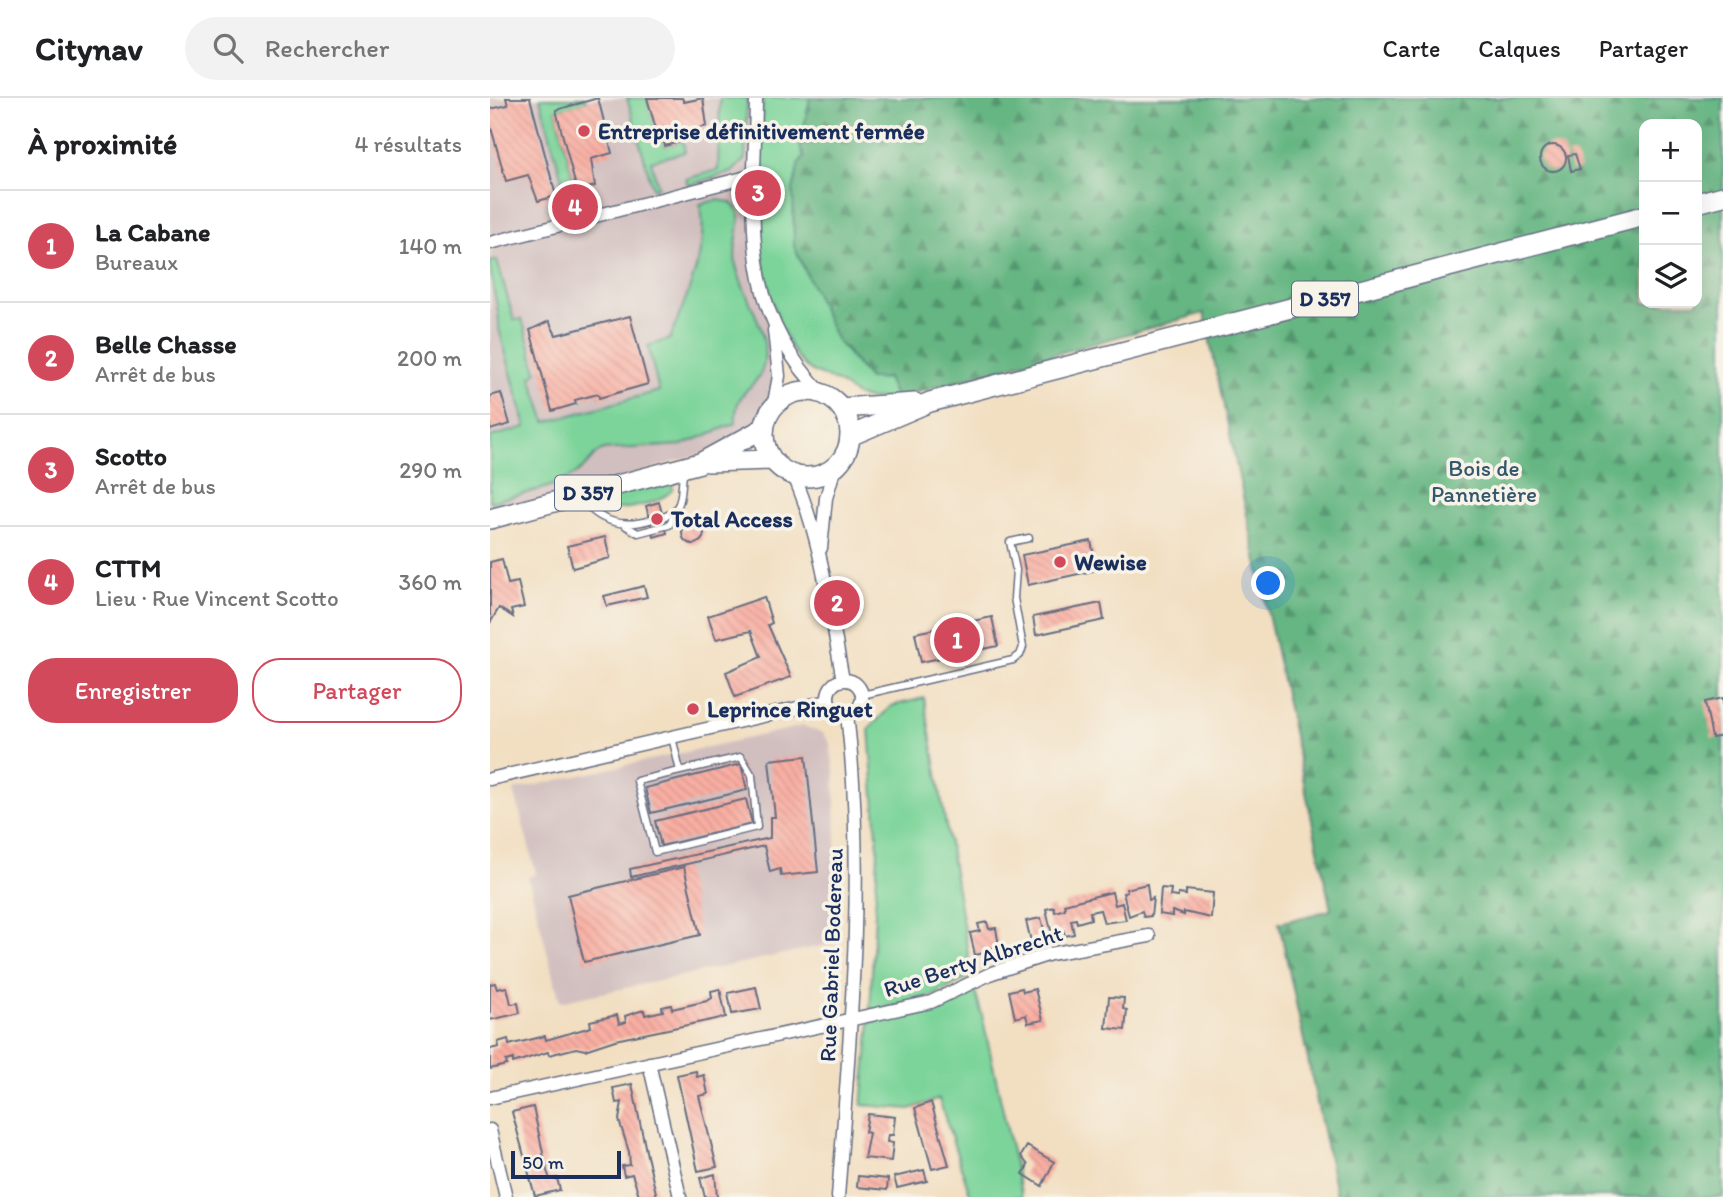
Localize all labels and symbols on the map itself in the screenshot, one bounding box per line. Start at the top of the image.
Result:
place label: Entreprise définitivement fermée [598,117,925,145]
marker: Entreprise définitivement fermée [576,123,592,139]
pin: 3 [735,167,781,219]
pin: 4 [552,181,598,233]
road number: D 357 [1292,282,1358,316]
park label: Bois de Pannetière [1431,454,1537,508]
road number: D 357 [555,476,621,510]
place label: Total Access [670,505,793,533]
marker: Total Access [649,511,665,527]
place label: Wewise [1074,548,1147,576]
marker: Wewise [1052,554,1068,570]
your location [1251,566,1285,600]
pin: 2 [814,577,860,629]
pin: 1 [934,614,980,666]
place label: Leprince Ringuet [707,695,873,723]
marker: Leprince Ringuet [685,701,701,717]
street label: Rue Gabriel Bodereau [813,847,849,1062]
street label: Rue Berty Albrecht [880,919,1066,1003]
scale bar [511,1148,621,1180]

